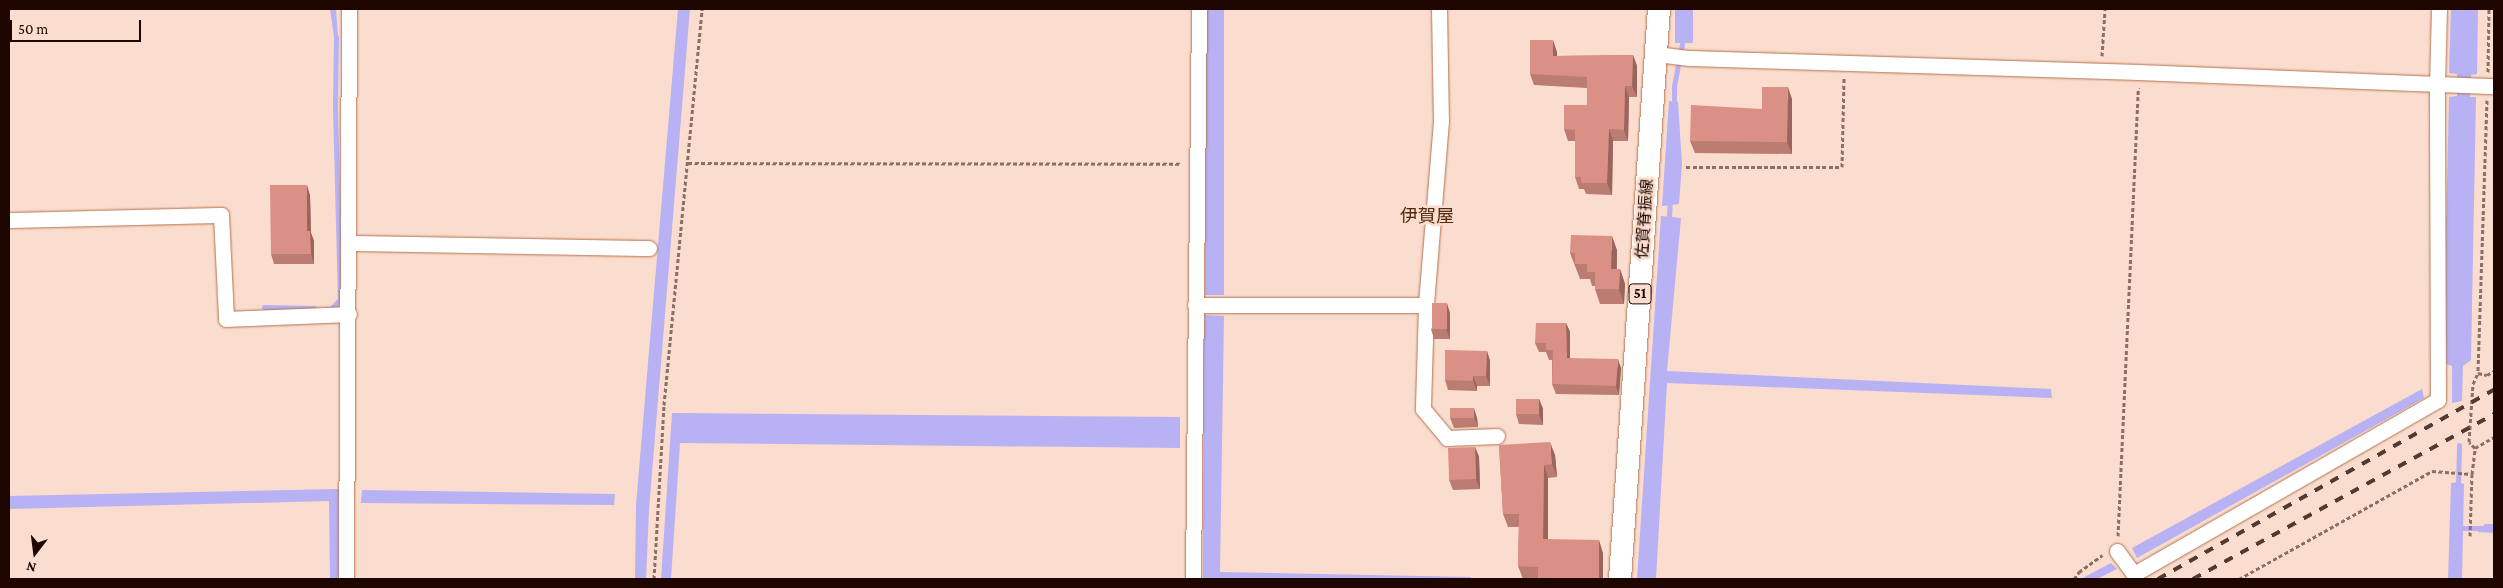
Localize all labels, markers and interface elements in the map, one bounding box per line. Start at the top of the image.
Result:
scale bar [12,10,144,42]
text: 50 m [18,21,48,37]
street label: 佐賀脊振線 [1633,178,1657,260]
district label: 伊賀屋 [1400,205,1454,227]
road number: 51 [1628,282,1652,306]
north arrow [10,528,60,578]
text: N [24,559,38,576]

